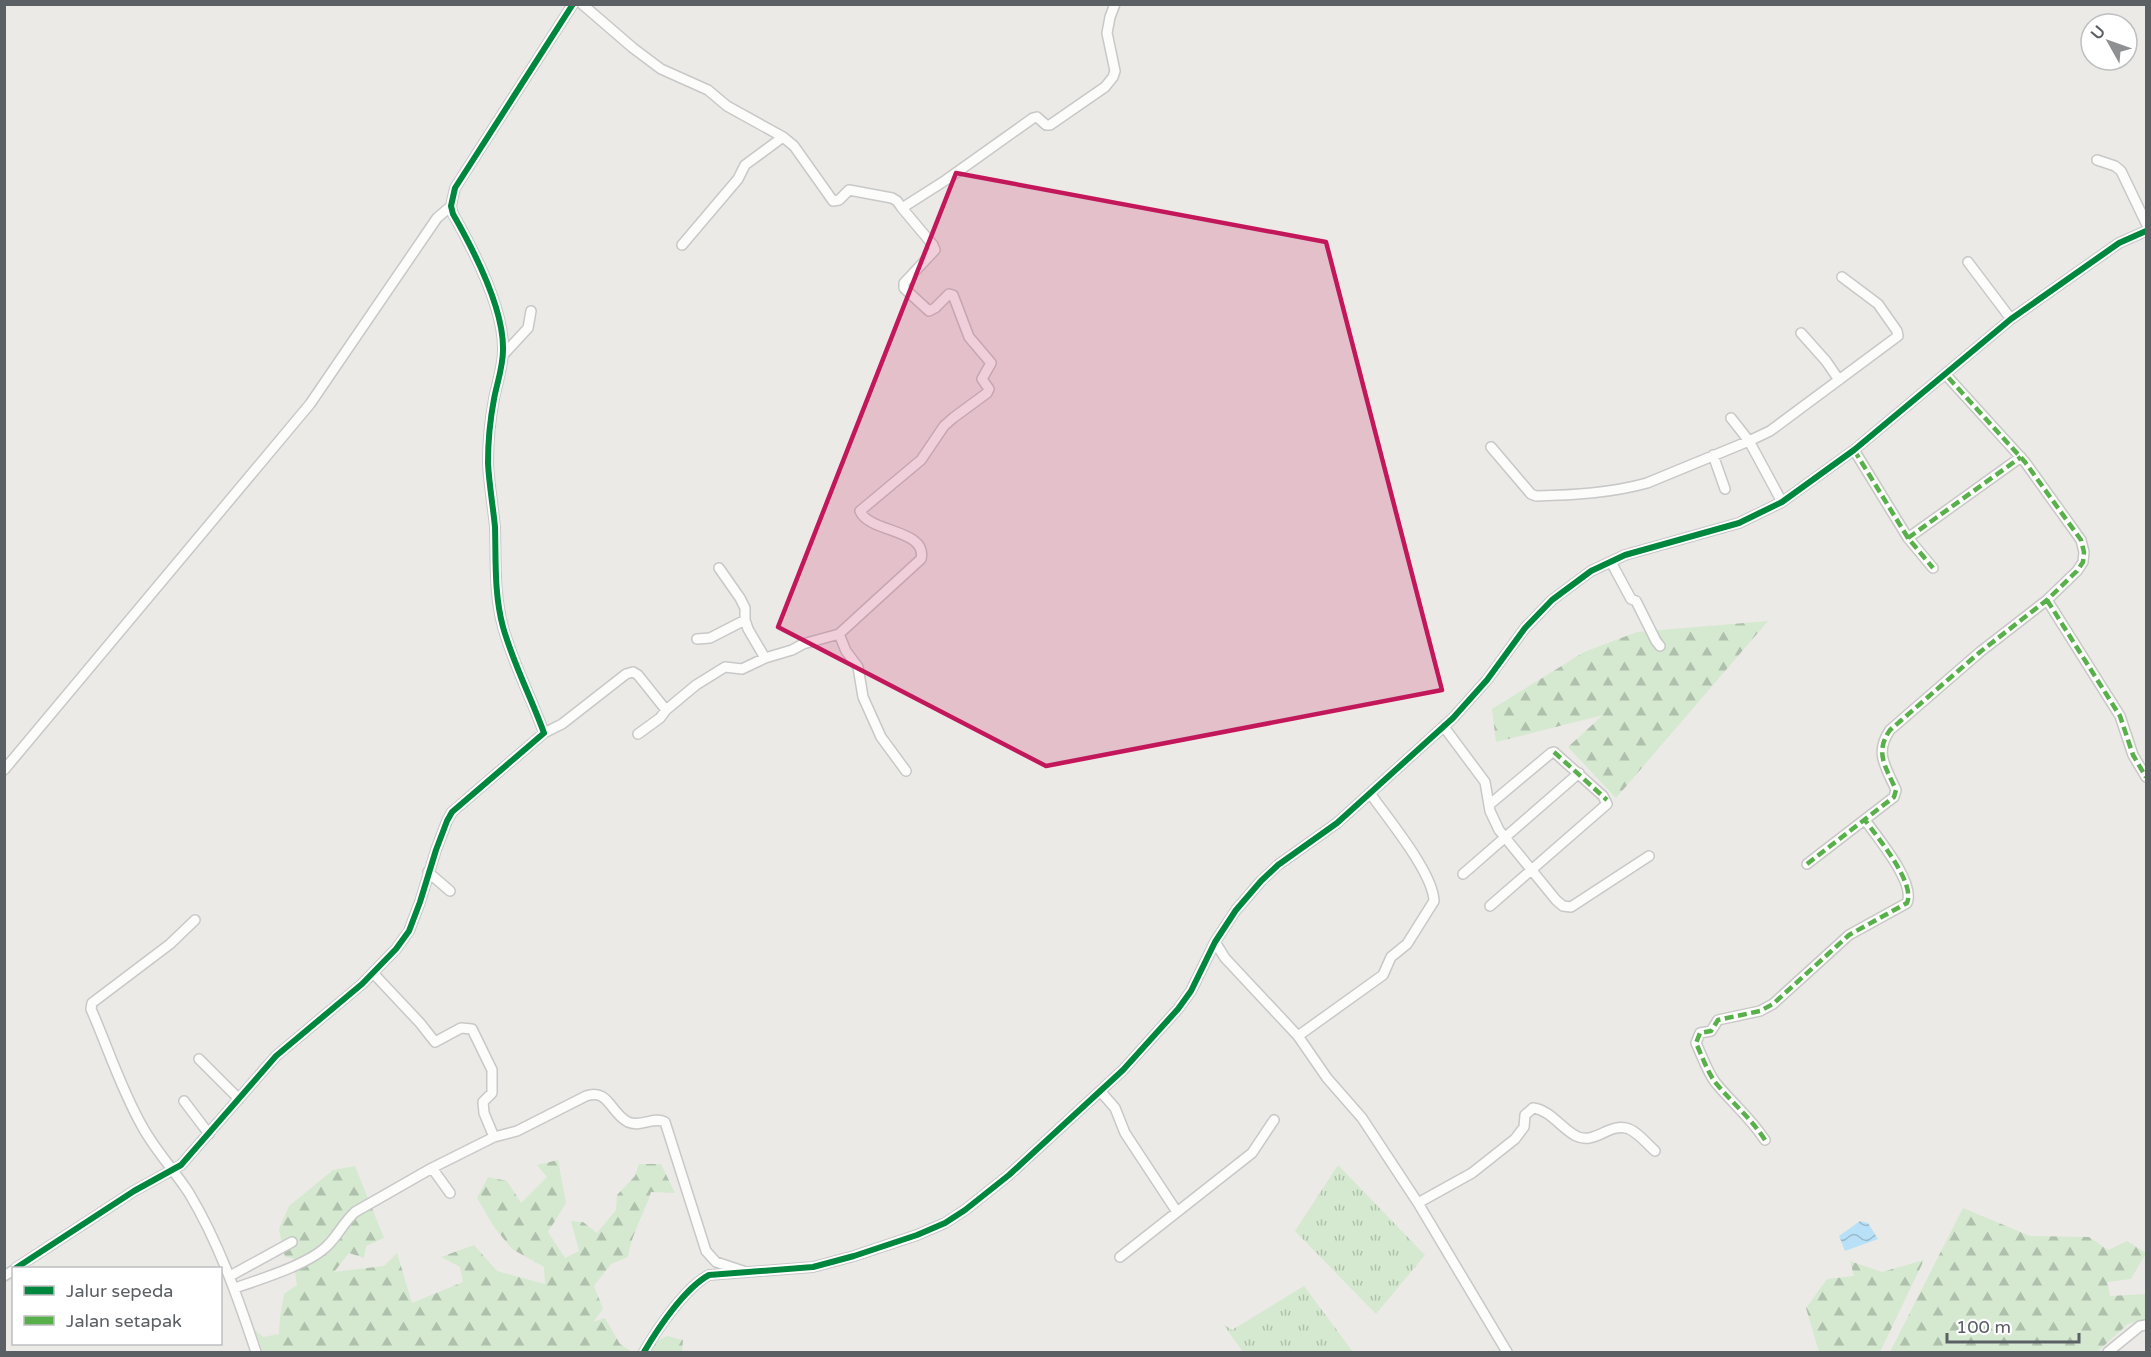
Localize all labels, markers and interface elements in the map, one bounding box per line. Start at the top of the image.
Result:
north arrow [2079,12,2139,72]
text: U [2087,22,2110,44]
legend [12,1267,222,1345]
text: Jalur sepeda [66,1280,173,1302]
scale bar [1947,1306,2079,1344]
text: Jalan setapak [66,1310,182,1332]
text: 100 m [1956,1316,2011,1338]

